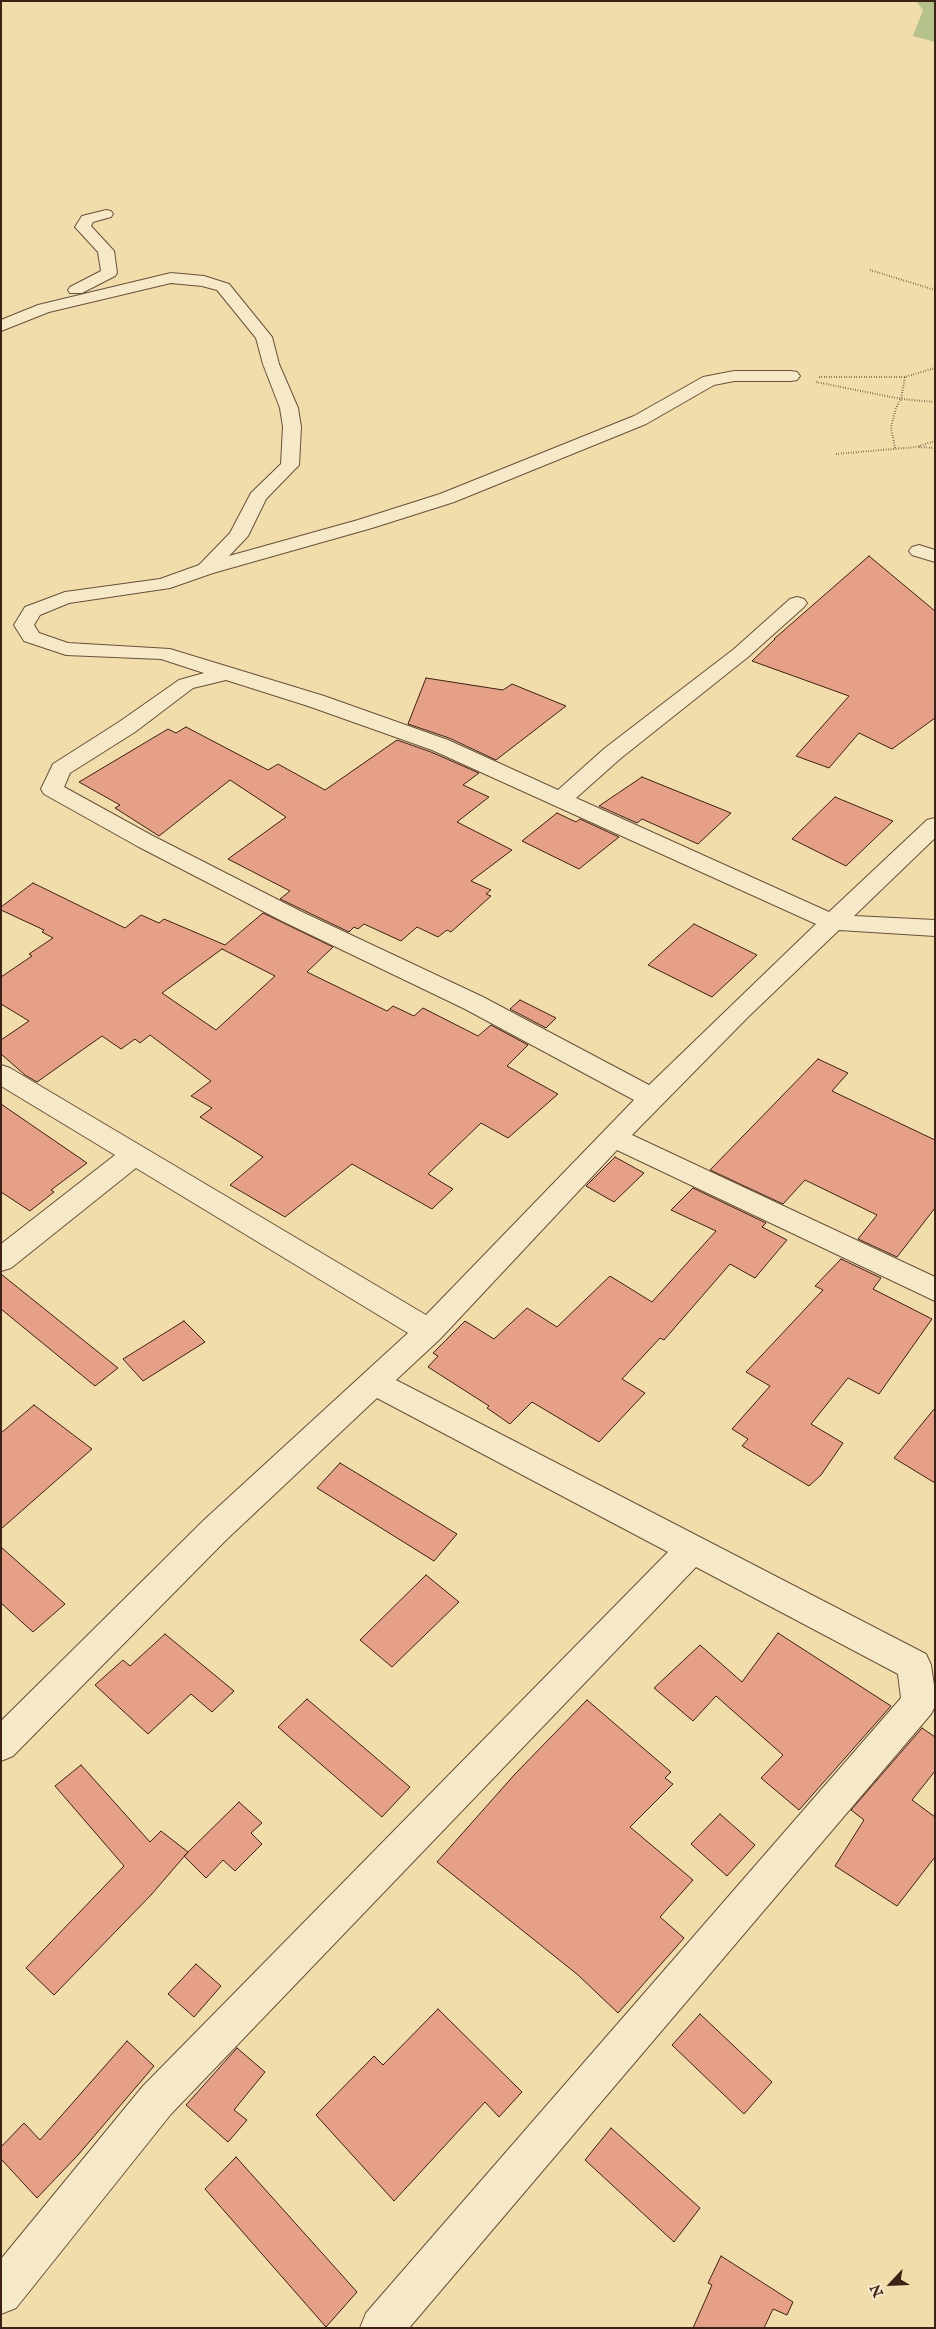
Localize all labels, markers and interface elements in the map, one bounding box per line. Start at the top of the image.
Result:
north arrow [866,2259,916,2309]
text: N [867,2281,888,2300]

